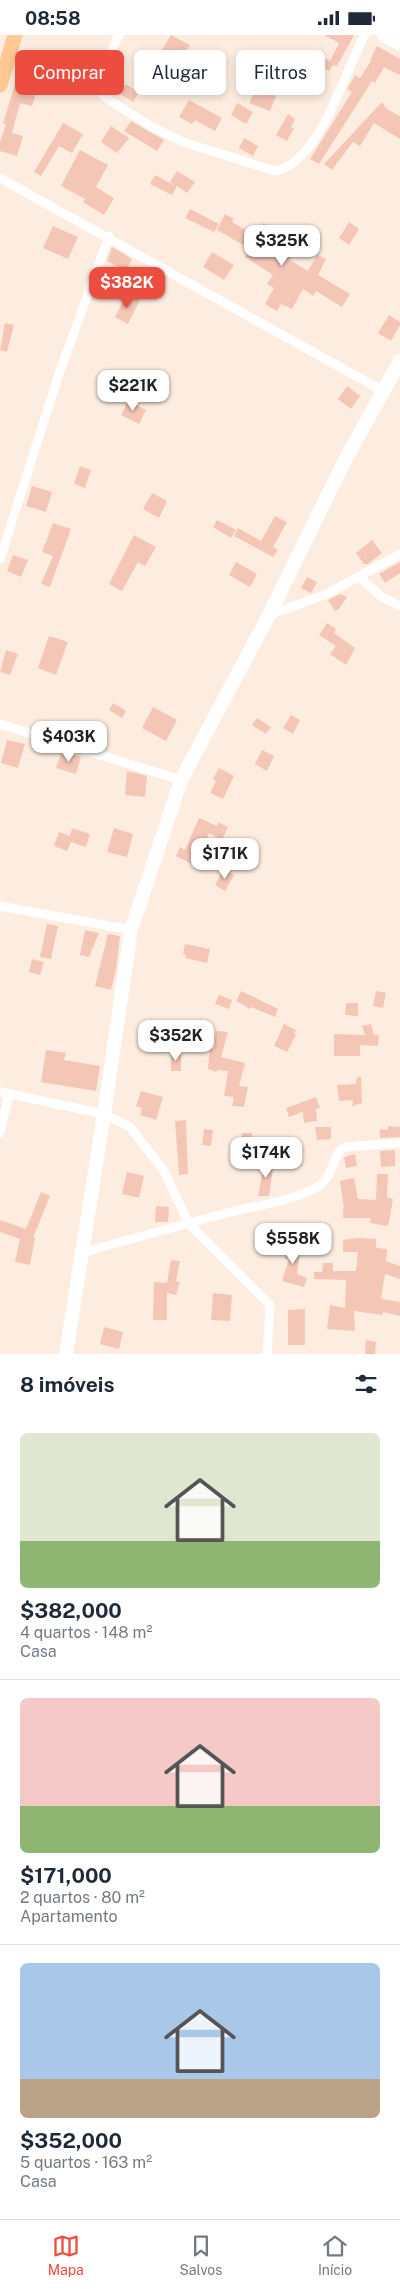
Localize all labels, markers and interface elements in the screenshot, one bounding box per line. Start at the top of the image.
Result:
text: 08:58 [25,7,81,29]
chip: Comprar [15,50,124,95]
chip: Alugar [134,50,226,95]
chip: Filtros [236,50,325,95]
pin: $325K [247,225,317,267]
text: $325K [255,231,309,250]
pin: $382K [92,267,162,309]
text: $382K [100,273,154,292]
pin: $221K [98,369,168,412]
text: $221K [108,376,158,395]
pin: $403K [34,721,104,763]
text: $403K [42,727,96,746]
pin: $171K [190,837,260,880]
text: $171K [202,844,248,863]
pin: $352K [141,1019,211,1062]
text: $352K [149,1026,203,1045]
pin: $174K [231,1137,301,1179]
text: $174K [241,1143,291,1162]
pin: $558K [258,1223,328,1265]
text: $558K [266,1229,320,1248]
icon: filters [352,1370,380,1398]
text: 8 imóveis [20,1372,114,1397]
icon: home [155,1465,245,1555]
text: $382,000 [20,1598,122,1623]
text: 4 quartos · 148 m² [20,1623,152,1642]
text: Casa [20,1642,57,1661]
icon: home [155,1731,245,1821]
text: $171,000 [20,1863,112,1888]
text: 2 quartos · 80 m² [20,1888,145,1907]
text: Apartamento [20,1907,118,1926]
icon: home [155,1996,245,2086]
text: $352,000 [20,2128,122,2153]
text: 5 quartos · 163 m² [20,2153,152,2172]
text: Casa [20,2172,57,2191]
tab: Mapa [48,2232,84,2278]
tab: Salvos [179,2232,222,2278]
tab: Início [318,2232,352,2278]

